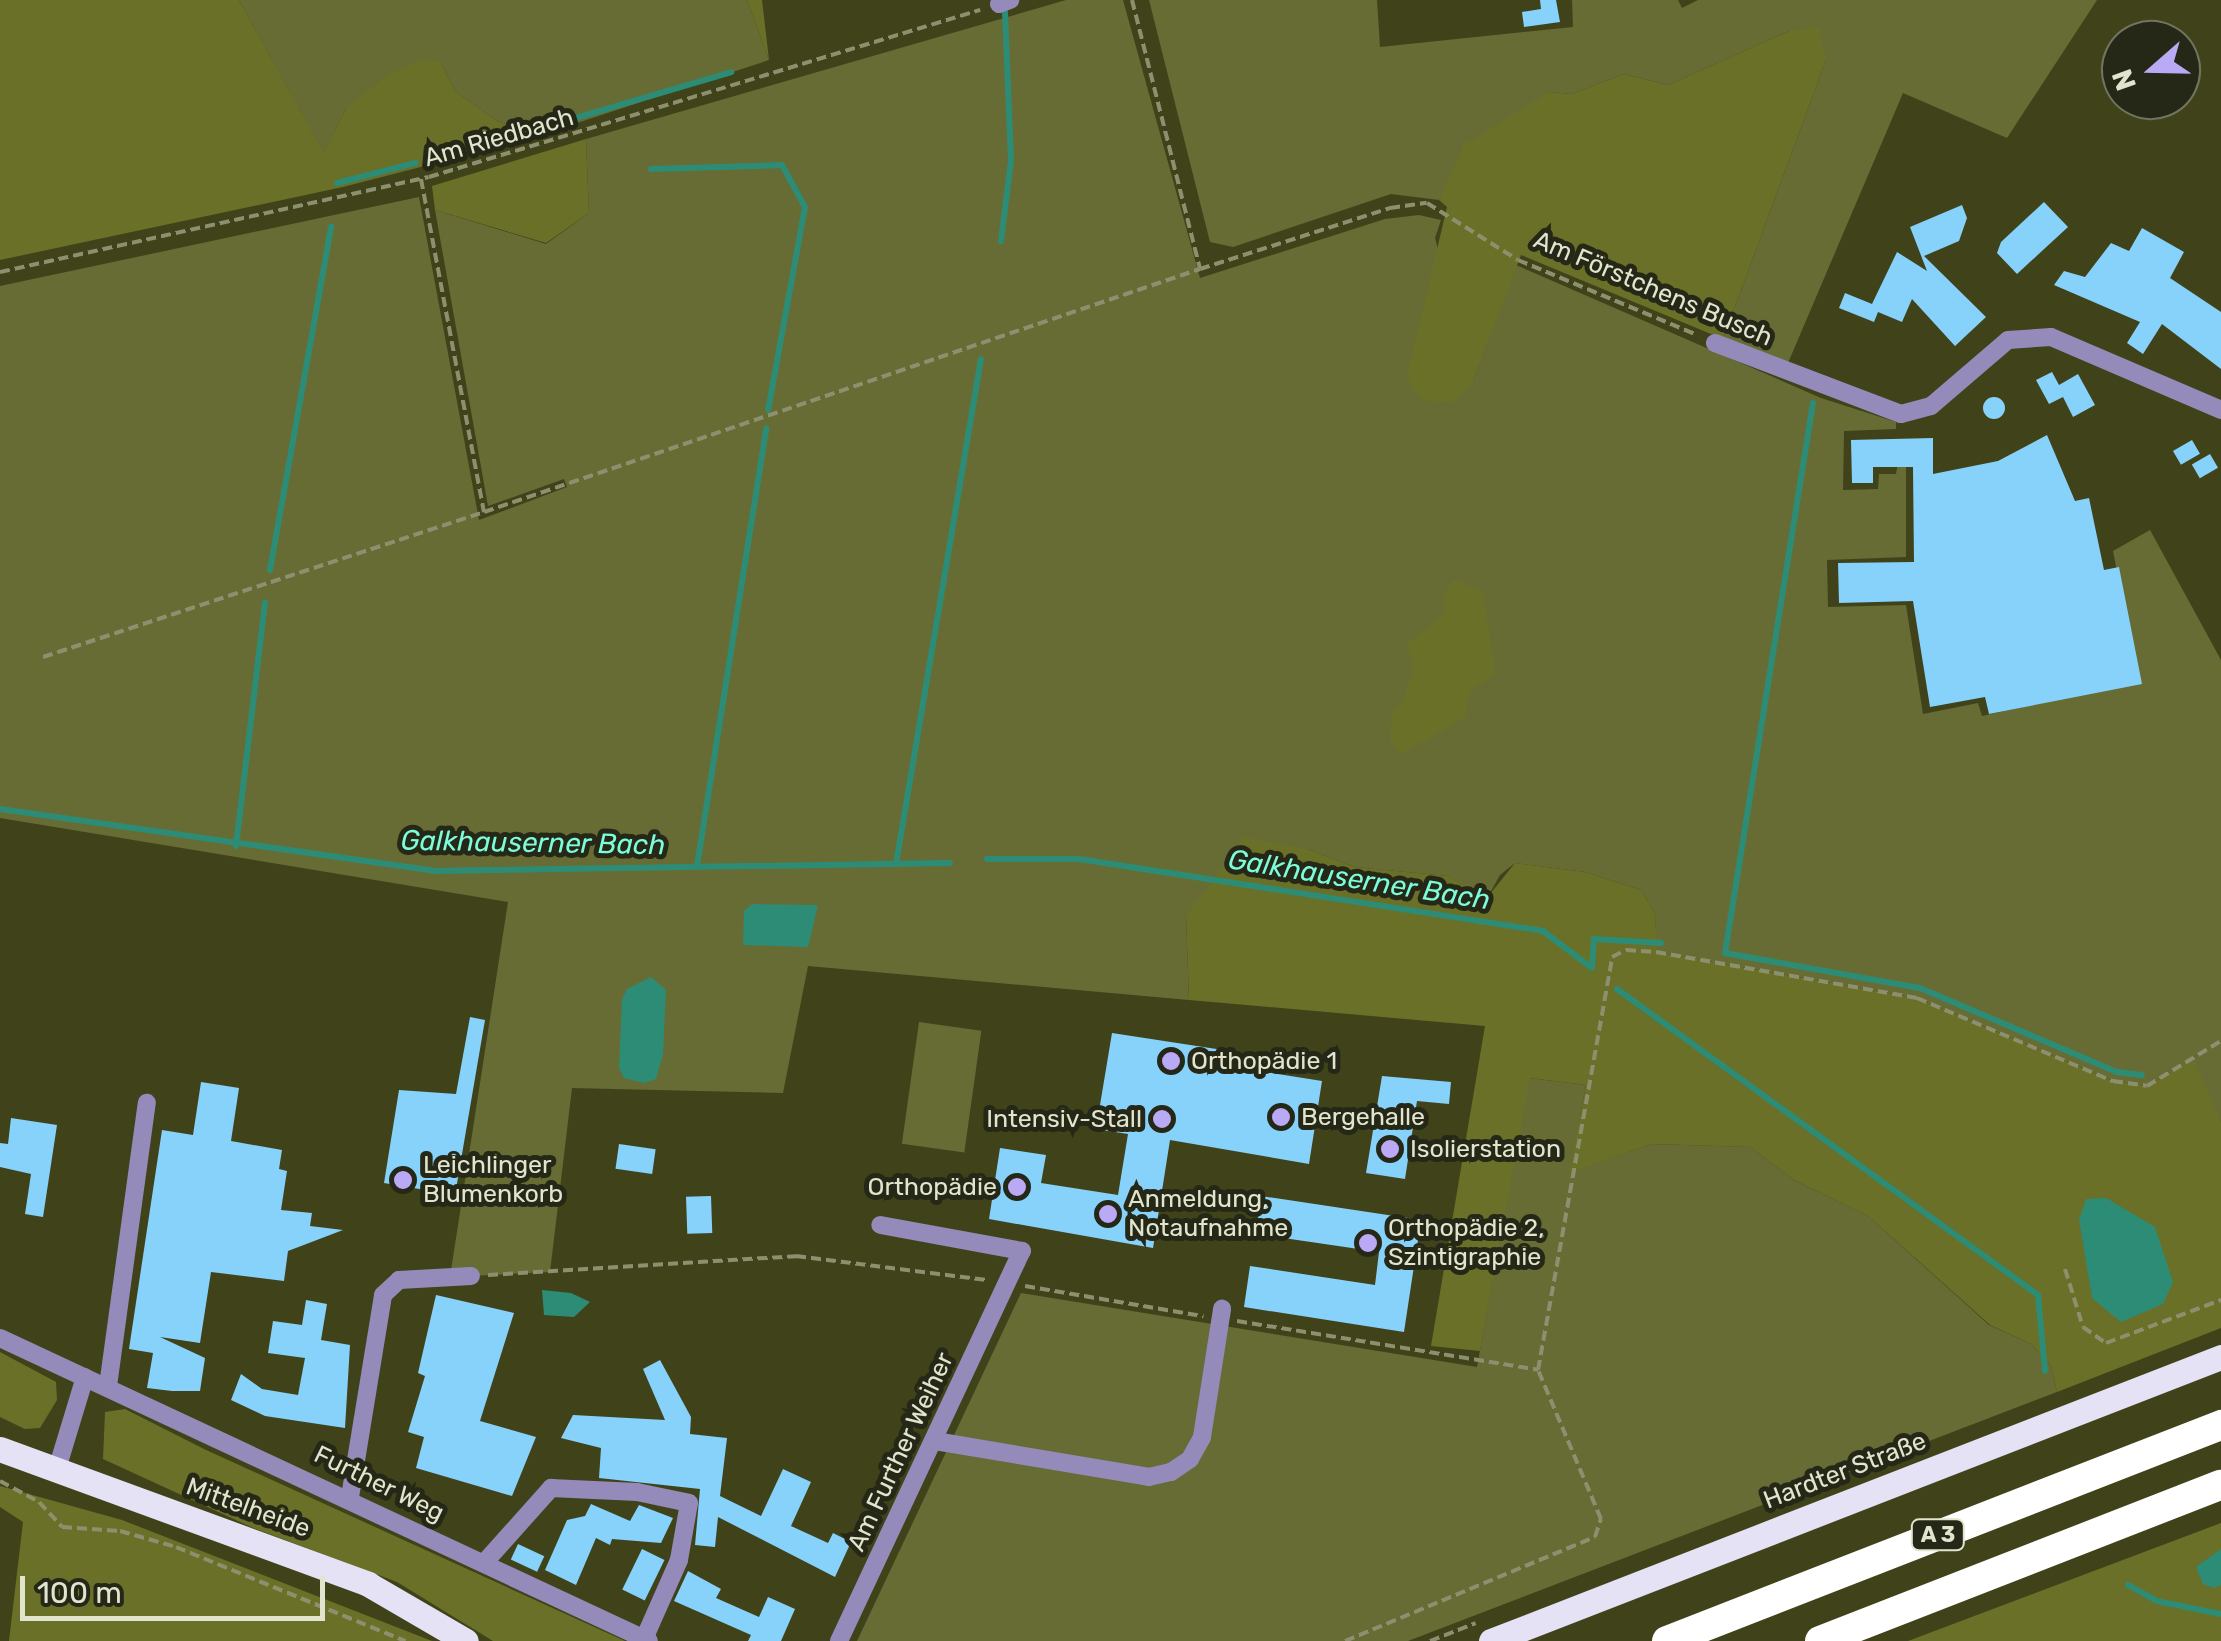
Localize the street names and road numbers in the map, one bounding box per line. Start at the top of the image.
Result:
street label: Am Riedbach [421,102,577,174]
street label: Am Förstchens Busch [1529,225,1777,353]
street label: Am Further Weiher [842,1347,960,1557]
street label: Hardter Straße [1759,1426,1931,1516]
street label: Further Weg [309,1439,449,1529]
street label: Mittelheide [182,1472,314,1544]
road number: A 3 [1910,1518,1966,1552]

